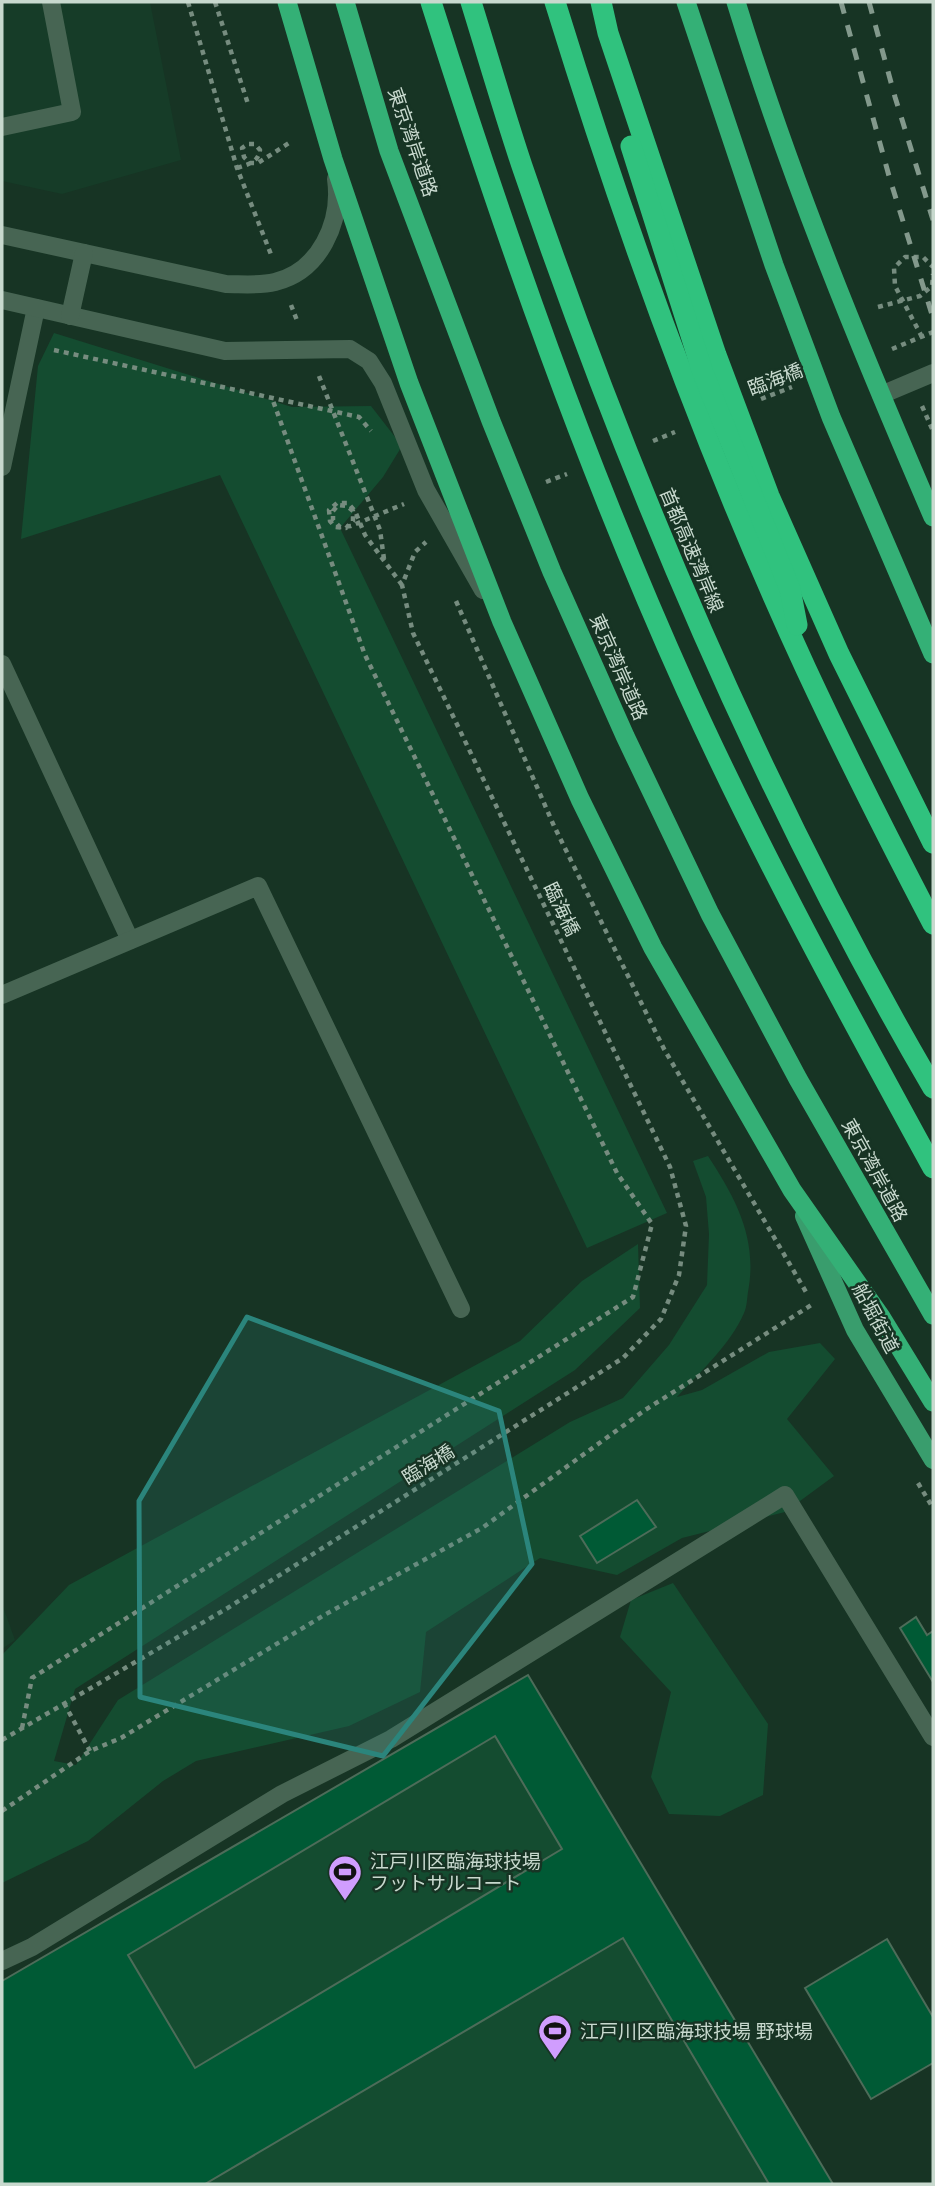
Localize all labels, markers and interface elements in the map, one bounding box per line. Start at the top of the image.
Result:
street label: 東京湾岸道路 [383,84,443,200]
street label: 臨海橋 [744,358,806,400]
street label: 首都高速湾岸線 [655,484,729,616]
street label: 東京湾岸道路 [585,610,653,724]
street label: 臨海橋 [539,878,585,940]
street label: 東京湾岸道路 [837,1114,913,1226]
street label: 船堀街道 [848,1279,904,1357]
street label: 臨海橋 [397,1439,459,1489]
place label: 江戸川区臨海球技場 フットサルコート [370,1849,541,1895]
sports icon: 江戸川区臨海球技場 フットサルコート [326,1853,364,1902]
sports icon: 江戸川区臨海球技場 野球場 [536,2012,574,2061]
place label: 江戸川区臨海球技場 野球場 [580,2019,813,2043]

